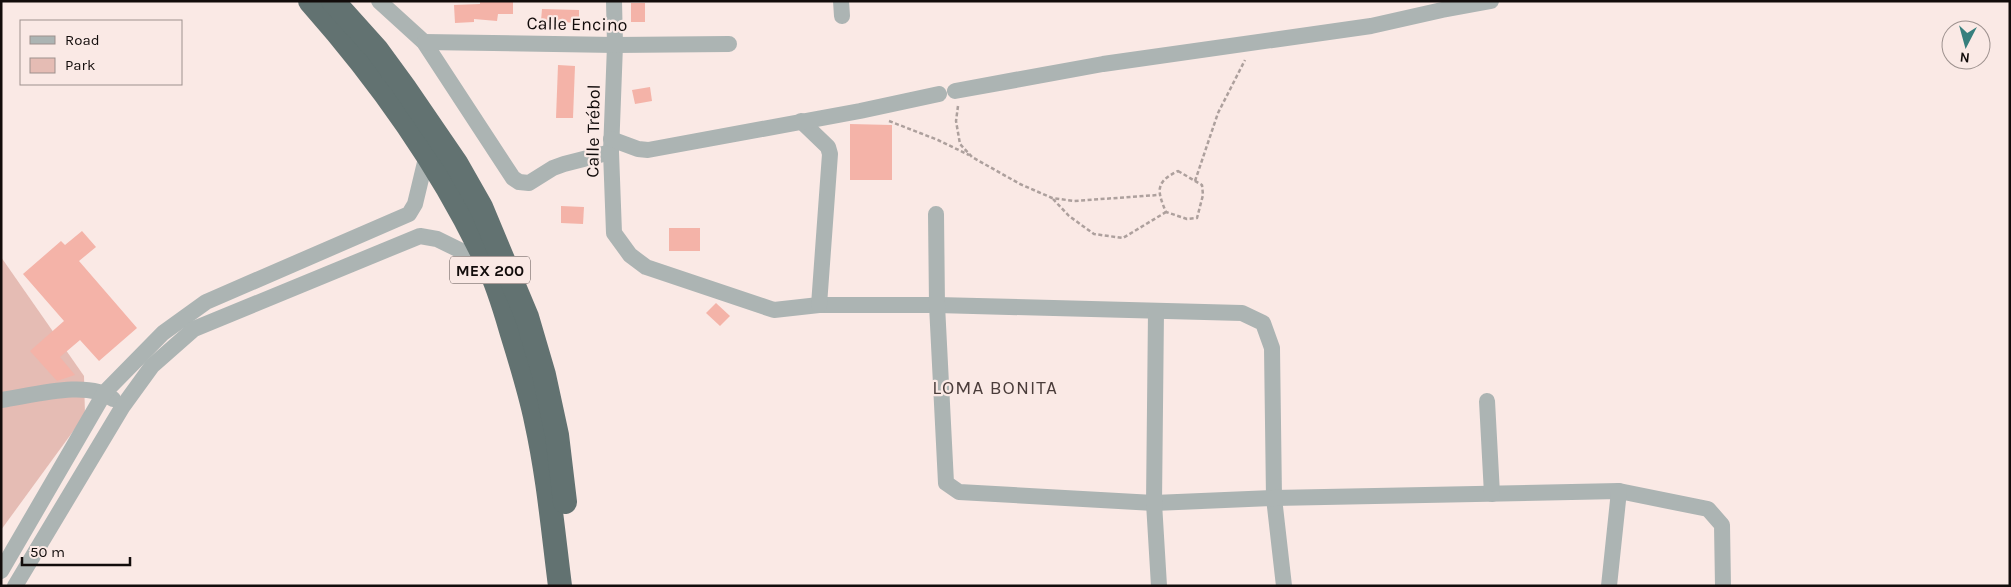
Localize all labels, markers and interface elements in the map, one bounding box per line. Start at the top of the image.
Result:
street label: Calle Encino [526,12,628,36]
legend [20,20,182,85]
north arrow [1941,20,1991,70]
text: Road [65,31,100,49]
text: N [1959,48,1971,66]
text: Park [65,56,95,74]
street label: Calle Trébol [581,84,605,178]
road number: MEX 200 [450,256,530,284]
district label: LOMA BONITA [932,377,1058,399]
scale bar [22,534,130,566]
text: 50 m [30,543,65,561]

